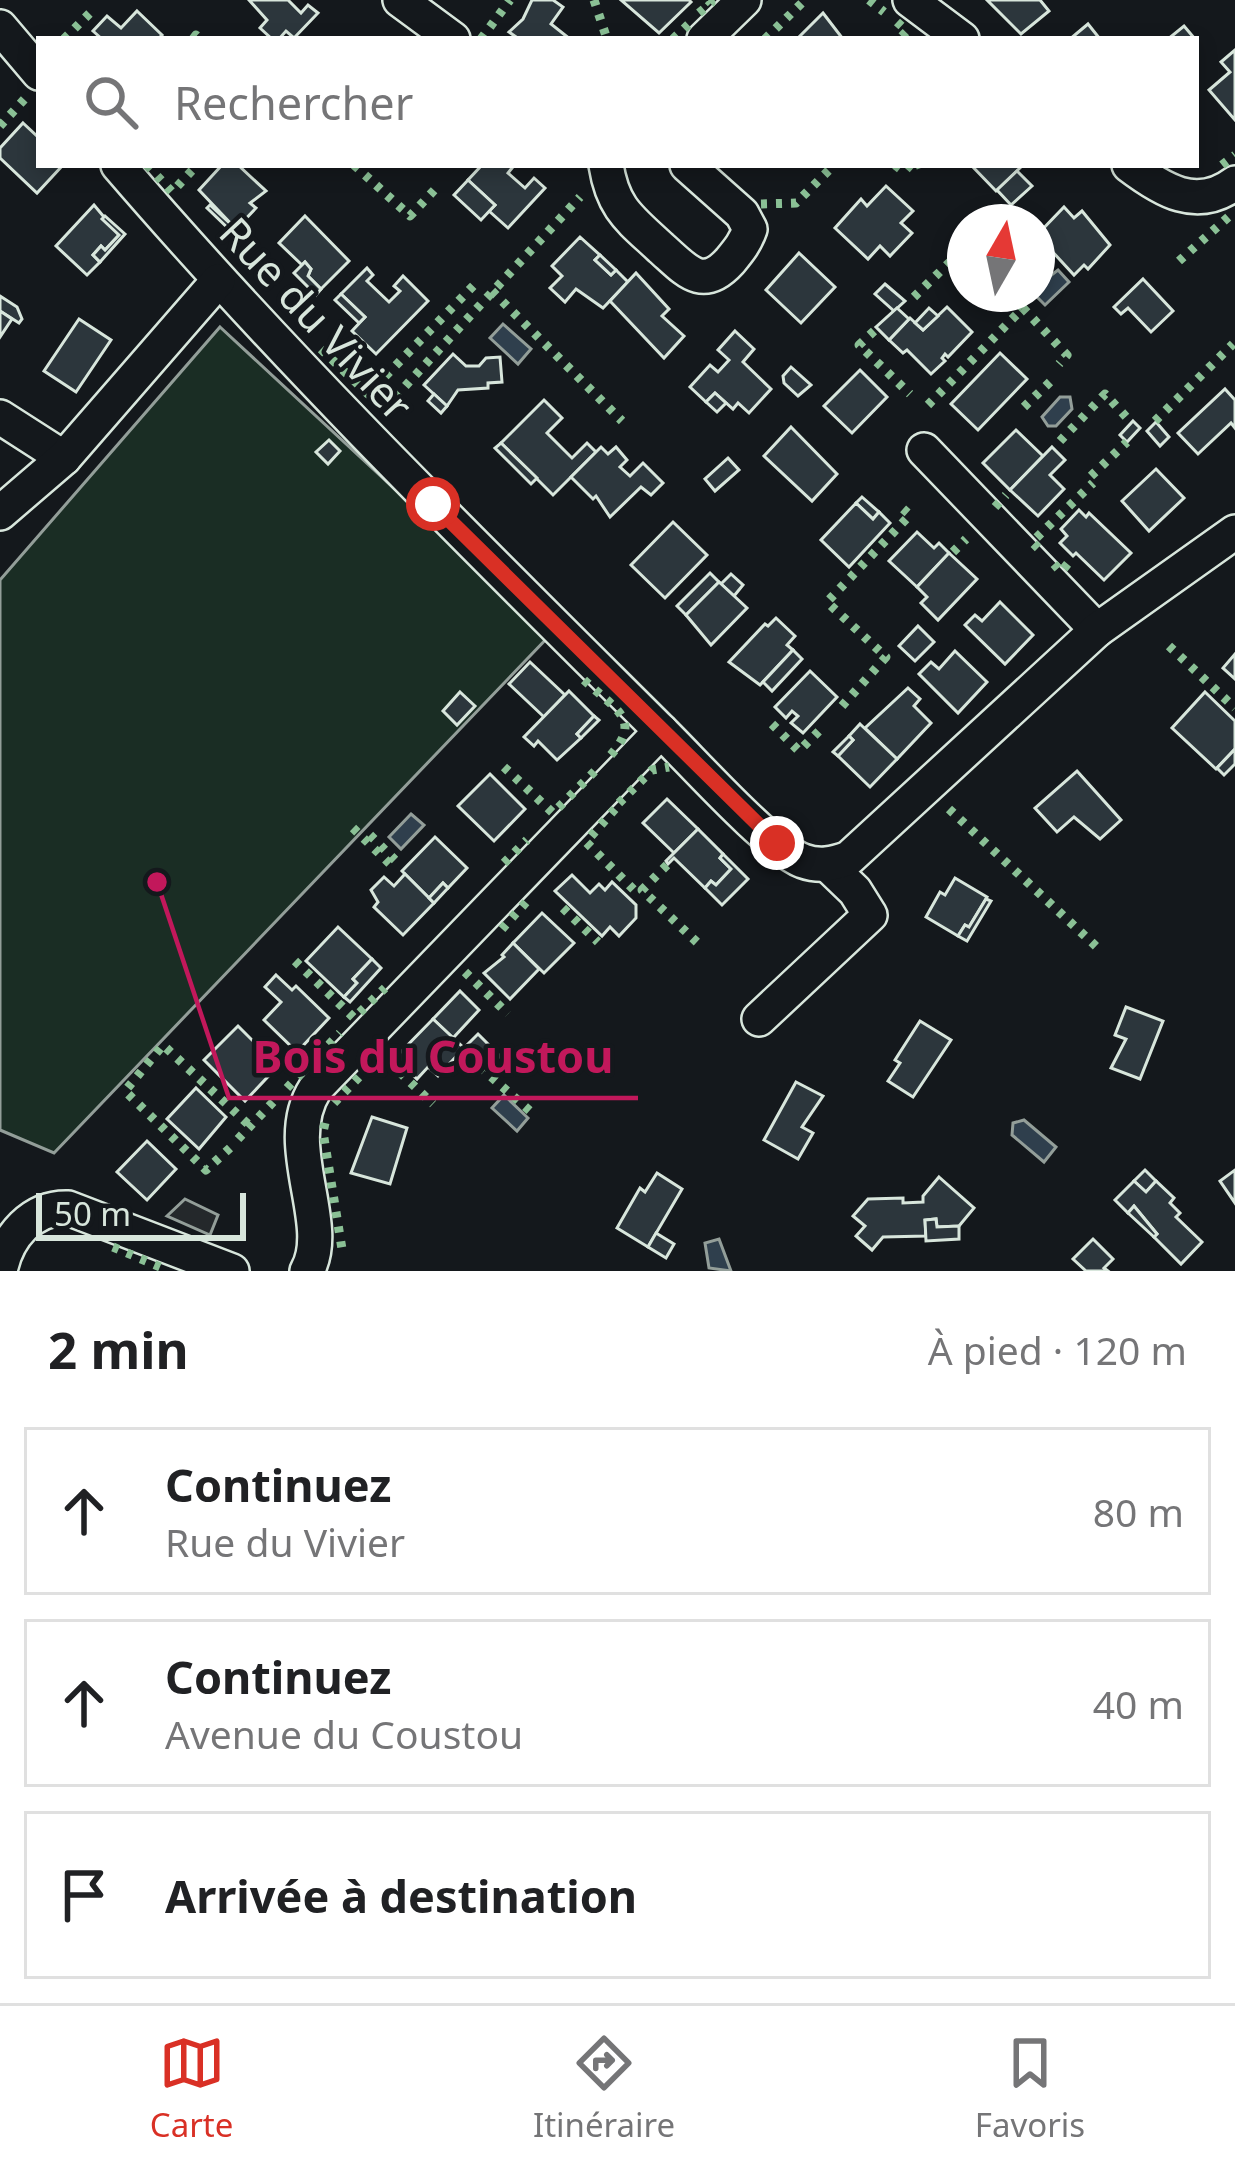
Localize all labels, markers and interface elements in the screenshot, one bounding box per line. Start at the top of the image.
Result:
search box [36,36,1199,168]
icon: search [78,69,144,135]
text: Rechercher [174,72,413,133]
street label: Rue du Vivier [208,204,426,432]
north arrow [947,204,1055,312]
route start [406,477,460,531]
route end [750,816,804,870]
callout: Bois du Coustou [229,1017,638,1098]
text: Bois du Coustou [253,1025,613,1086]
scale bar [36,1187,246,1240]
text: 50 m [54,1191,131,1236]
text: 2 min [48,1314,189,1384]
text: À pied · 120 m [928,1323,1187,1376]
text: Continuez [165,1454,391,1515]
icon: ahead [51,1478,117,1544]
text: 80 m [1093,1485,1184,1538]
text: Rue du Vivier [165,1515,405,1568]
text: Continuez [165,1646,391,1707]
icon: ahead [51,1670,117,1736]
text: 40 m [1093,1677,1184,1730]
text: Avenue du Coustou [165,1707,523,1760]
icon: arrive [51,1862,117,1928]
text: Arrivée à destination [165,1865,637,1926]
tab: Carte [150,2030,233,2147]
tab: Itinéraire [533,2030,675,2147]
tab: Favoris [975,2030,1085,2147]

